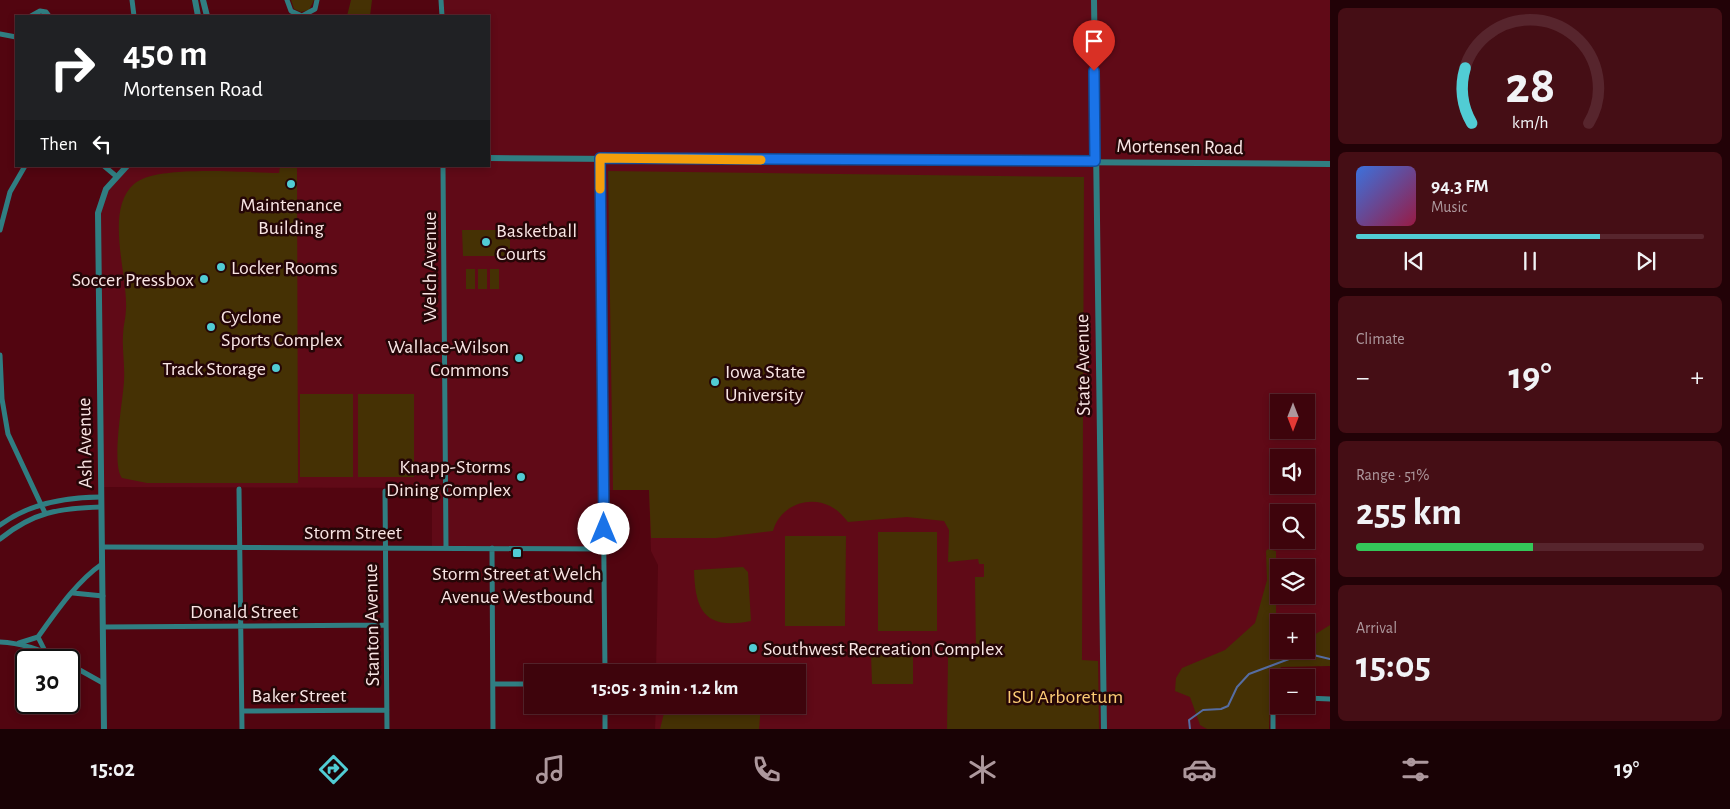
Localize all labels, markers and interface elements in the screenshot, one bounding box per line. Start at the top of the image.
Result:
pin [1073,20,1115,71]
icon: arrive [1080,27,1108,55]
icon: right [40,35,105,100]
text: 450 m [123,37,208,72]
text: 28 [1505,60,1555,112]
text: Mortensen Road [123,78,263,100]
text: km/h [1512,114,1548,132]
icon: left [88,130,116,158]
text: Then [40,135,78,154]
street label: Mortensen Road [1116,136,1244,158]
text: 94.3 FM [1431,177,1489,196]
marker: Maintenance Building [285,178,297,190]
place label: Maintenance Building [240,195,342,238]
text: Music [1431,199,1467,215]
street label: Welch Avenue [420,212,440,322]
place label: Basketball Courts [496,221,577,264]
marker: Basketball Courts [480,236,492,248]
icon: previous [1400,247,1428,275]
icon: pause [1516,247,1544,275]
icon: next [1632,247,1660,275]
place label: Locker Rooms [231,258,338,278]
marker: Locker Rooms [215,261,227,273]
place label: Soccer Pressbox [72,270,194,290]
marker: Soccer Pressbox [198,273,210,285]
place label: Cyclone Sports Complex [221,307,343,350]
street label: State Avenue [1072,314,1094,416]
marker: Cyclone Sports Complex [205,321,217,333]
text: Climate [1356,331,1405,347]
place label: Wallace-Wilson Commons [387,337,509,380]
marker: Wallace-Wilson Commons [513,352,525,364]
text: 19° [1508,358,1552,396]
place label: Track Storage [162,359,266,379]
marker: Track Storage [270,362,282,374]
place label: Iowa State University [725,362,806,405]
text: − [1356,364,1369,392]
text: + [1691,364,1704,392]
marker: Iowa State University [709,376,721,388]
north arrow [1270,394,1315,439]
map controls [1270,394,1315,714]
street label: Ash Avenue [74,397,96,489]
button: sound [1270,449,1315,494]
place label: Knapp-Storms Dining Complex [386,457,511,500]
text: Range · 51% [1356,467,1430,483]
marker: Knapp-Storms Dining Complex [515,471,527,483]
text: 255 km [1356,494,1462,532]
position arrow [577,502,629,554]
button: search [1270,504,1315,549]
street label: Storm Street [304,523,403,543]
marker: Storm Street at Welch Avenue Westbound [511,547,523,559]
button: layers [1270,559,1315,604]
street label: Stanton Avenue [361,563,383,687]
place label: Storm Street at Welch Avenue Westbound [432,564,602,607]
street label: Donald Street [190,602,299,622]
button: + [1270,614,1315,659]
text: Arrival [1356,620,1397,636]
place label: Southwest Recreation Complex [763,639,1003,659]
marker: Southwest Recreation Complex [747,642,759,654]
text: 15:05 [1356,647,1431,685]
speed limit sign: 30 [15,649,80,714]
button: − [1270,669,1315,714]
text: 15:05 · 3 min · 1.2 km [592,679,738,698]
street label: Baker Street [252,686,347,706]
park label: ISU Arboretum [1007,687,1123,707]
icon: directions [316,752,351,787]
icon: music [533,752,568,787]
icon: phone [749,752,784,787]
icon: climate [965,752,1000,787]
icon: car [1182,752,1217,787]
icon: filters [1398,752,1433,787]
text: 15:02 [91,758,135,780]
text: 19° [1614,758,1639,780]

